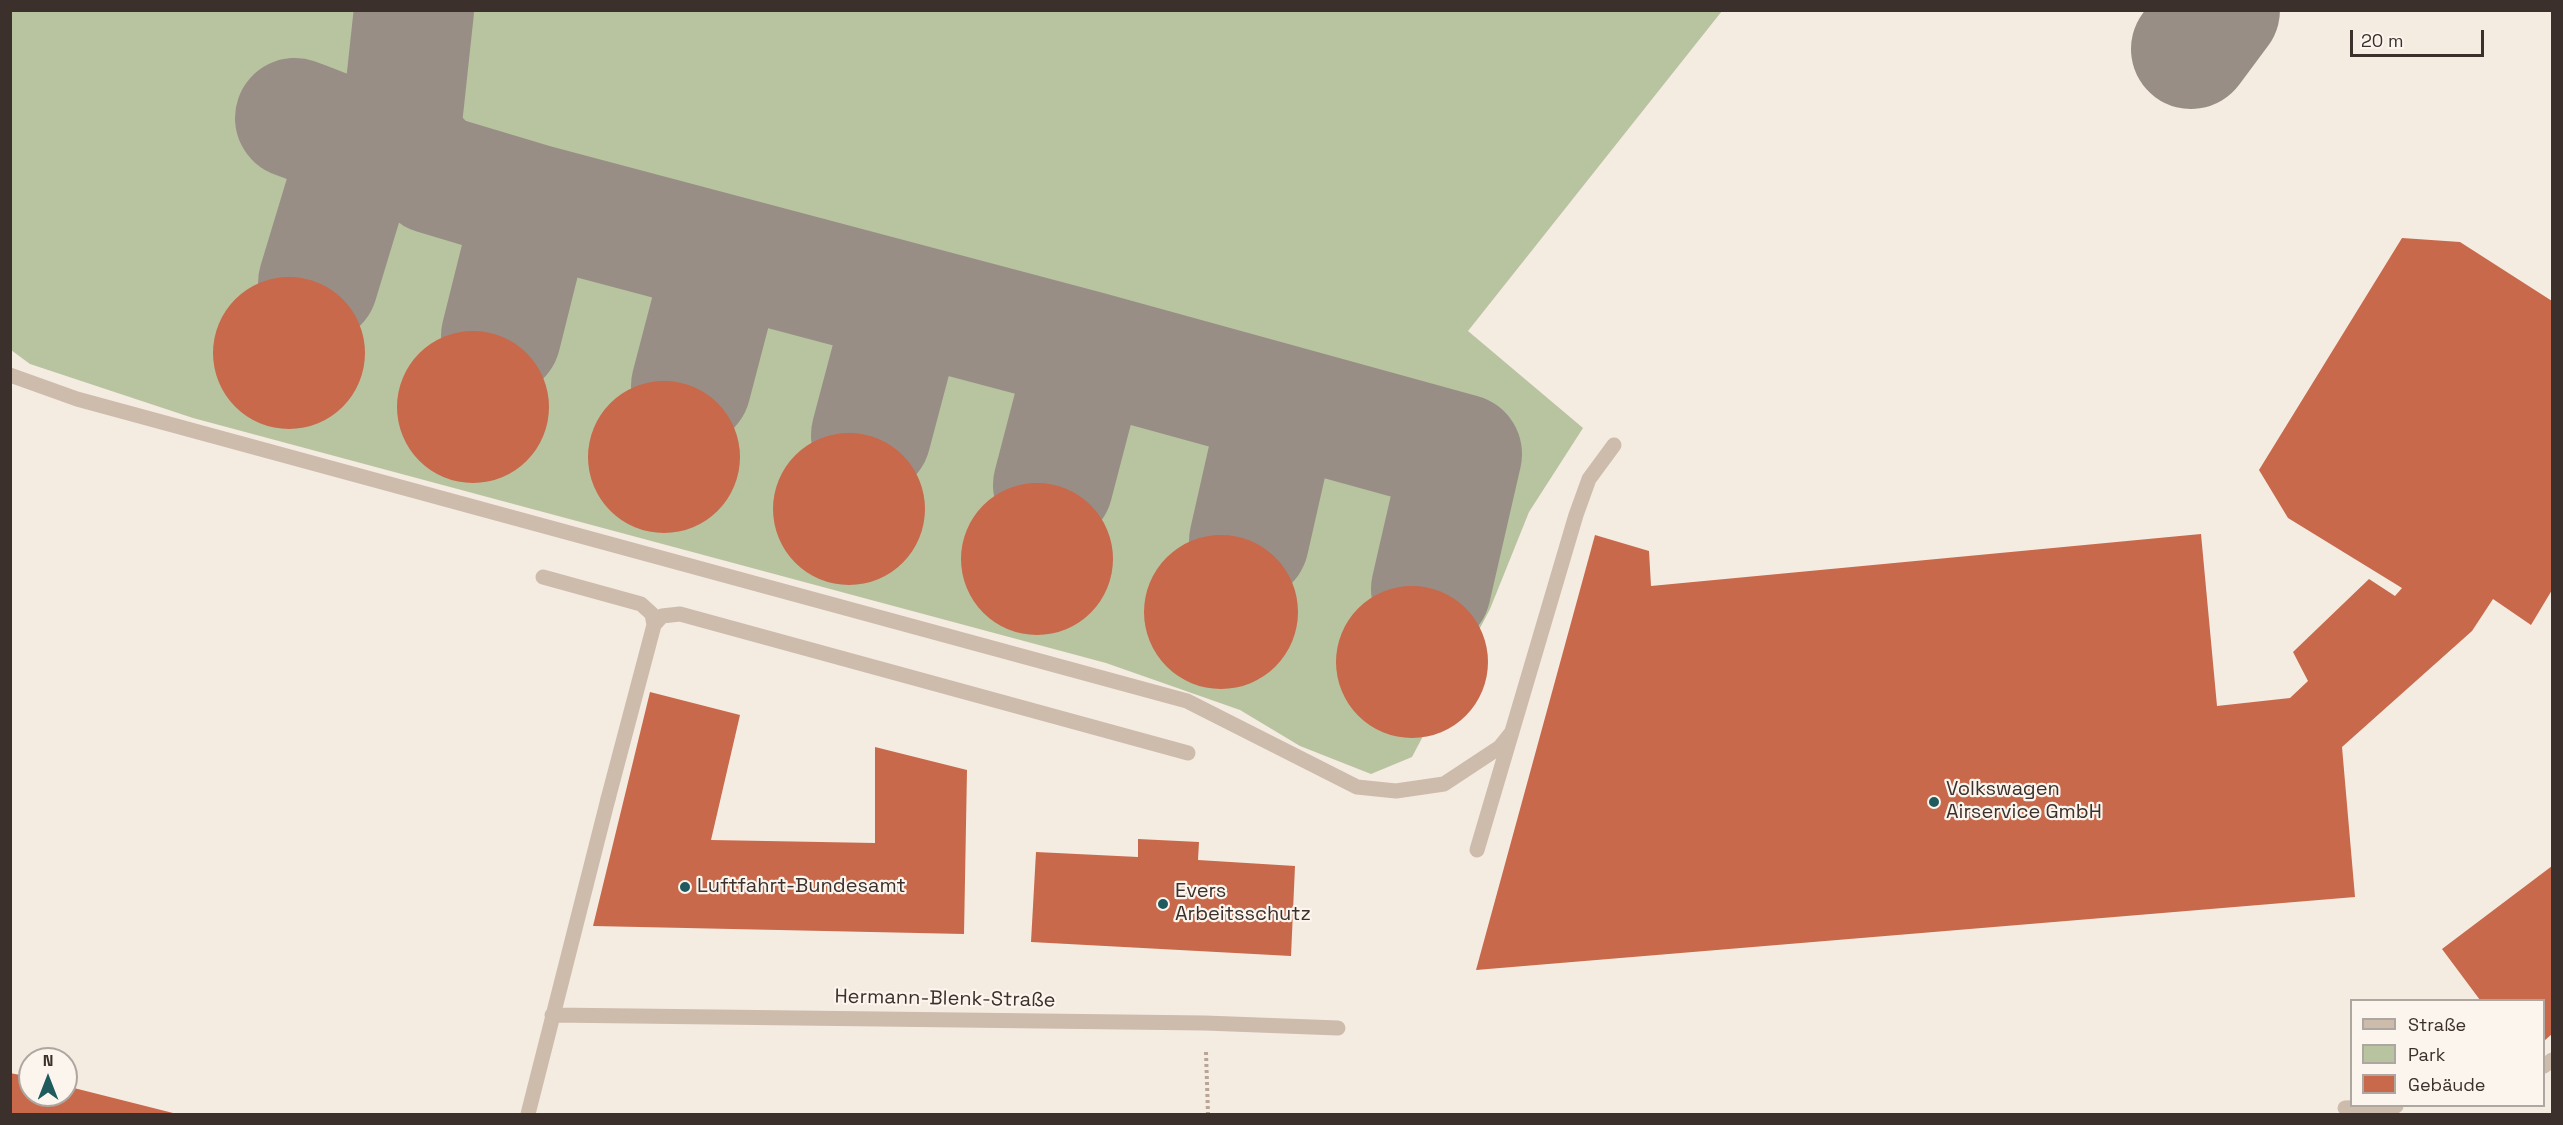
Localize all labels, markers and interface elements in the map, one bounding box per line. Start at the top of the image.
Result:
scale bar [2353,18,2486,56]
text: 20 m [2361,29,2404,52]
place label: Volkswagen Airservice GmbH [1946,778,2102,825]
marker: Volkswagen Airservice GmbH [1927,795,1941,809]
place label: Luftfahrt-Bundesamt [697,875,906,899]
marker: Luftfahrt-Bundesamt [678,880,692,894]
place label: Evers Arbeitsschutz [1175,880,1311,927]
marker: Evers Arbeitsschutz [1156,897,1170,911]
street label: Hermann-Blenk-Straße [834,985,1056,1013]
legend [2350,999,2545,1107]
text: Straße [2408,1013,2466,1036]
text: Park [2408,1043,2445,1066]
north arrow [18,1047,78,1107]
text: N [43,1050,53,1071]
text: Gebäude [2408,1073,2486,1096]

